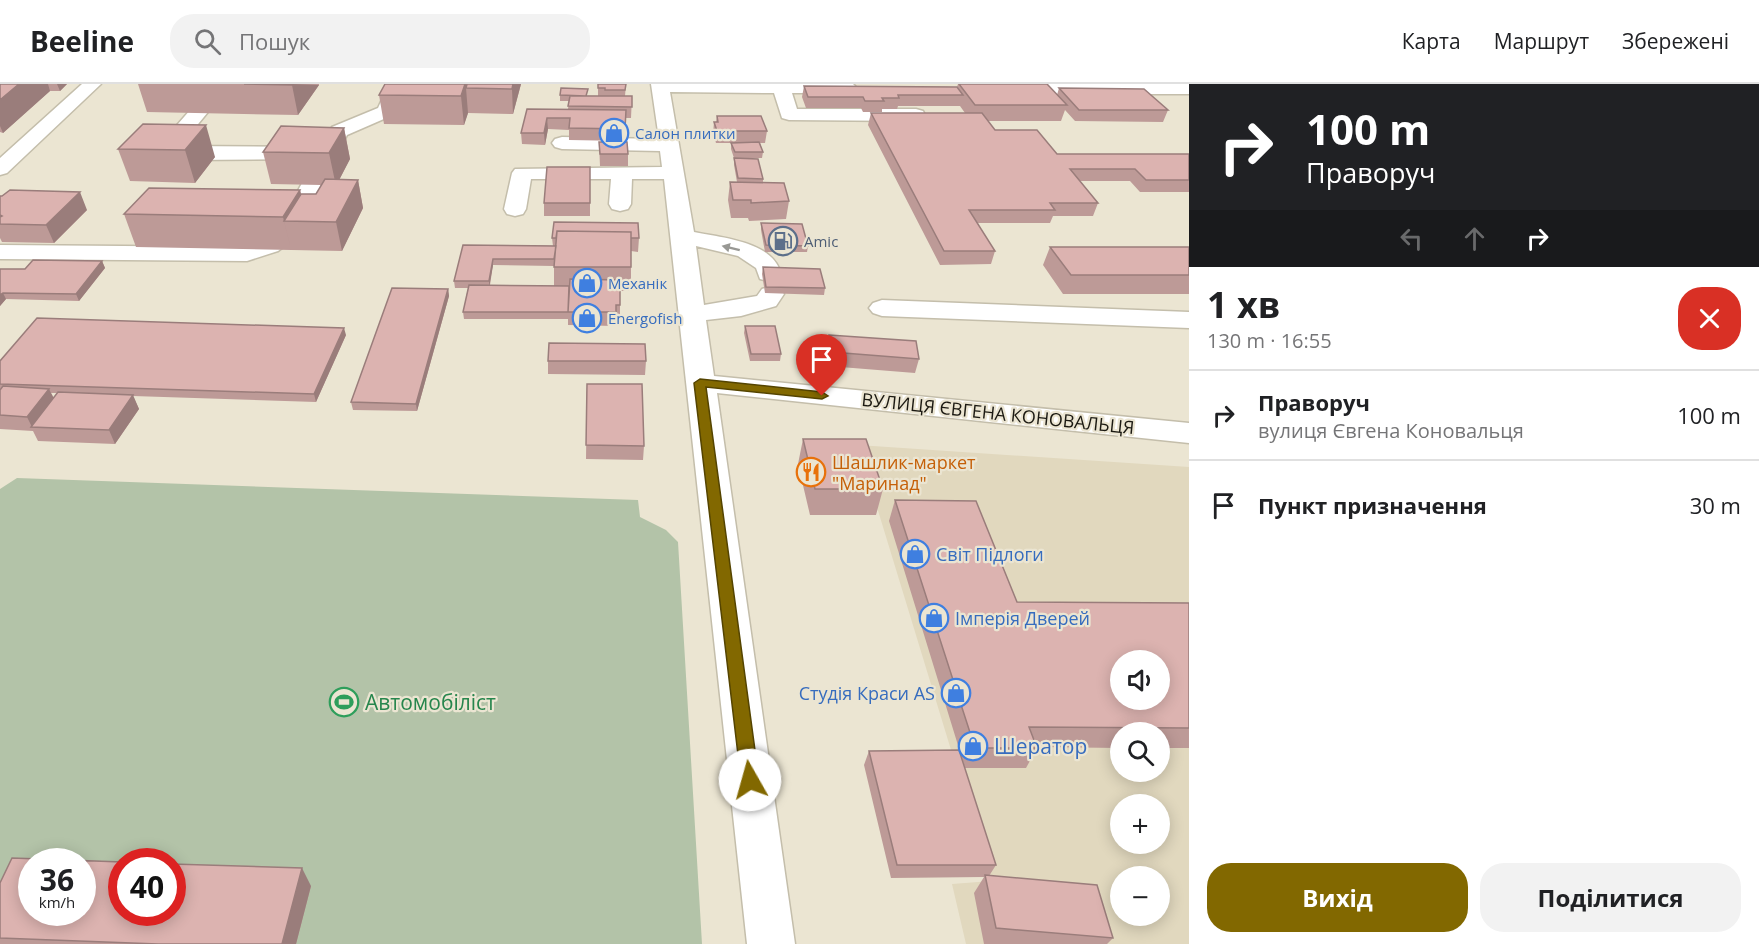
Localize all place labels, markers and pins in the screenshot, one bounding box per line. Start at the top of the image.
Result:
shop icon: Салон плитки [598,117,630,149]
place label: Салон плитки [635,123,736,143]
fuel station icon: Amic [767,225,799,257]
place label: Amic [804,231,838,251]
shop icon: Механік [571,267,603,299]
place label: Механік [608,273,667,293]
shop icon: Energofish [571,302,603,334]
place label: Energofish [608,308,682,328]
pin [796,334,847,396]
place label: Шашлик-маркет "Маринад" [832,450,976,495]
restaurant icon: Шашлик-маркет "Маринад" [795,456,827,488]
shop icon: Світ Підлоги [899,538,931,570]
place label: Світ Підлоги [936,542,1044,566]
shop icon: Імперія Дверей [918,602,950,634]
place label: Імперія Дверей [955,606,1090,630]
shop icon: Студія Краси AS [940,677,972,709]
place label: Студія Краси AS [799,681,935,705]
sports icon: Автомобіліст [328,686,360,718]
place label: Автомобіліст [365,688,496,716]
shop icon: Шератор [957,730,989,762]
place label: Шератор [994,732,1087,760]

